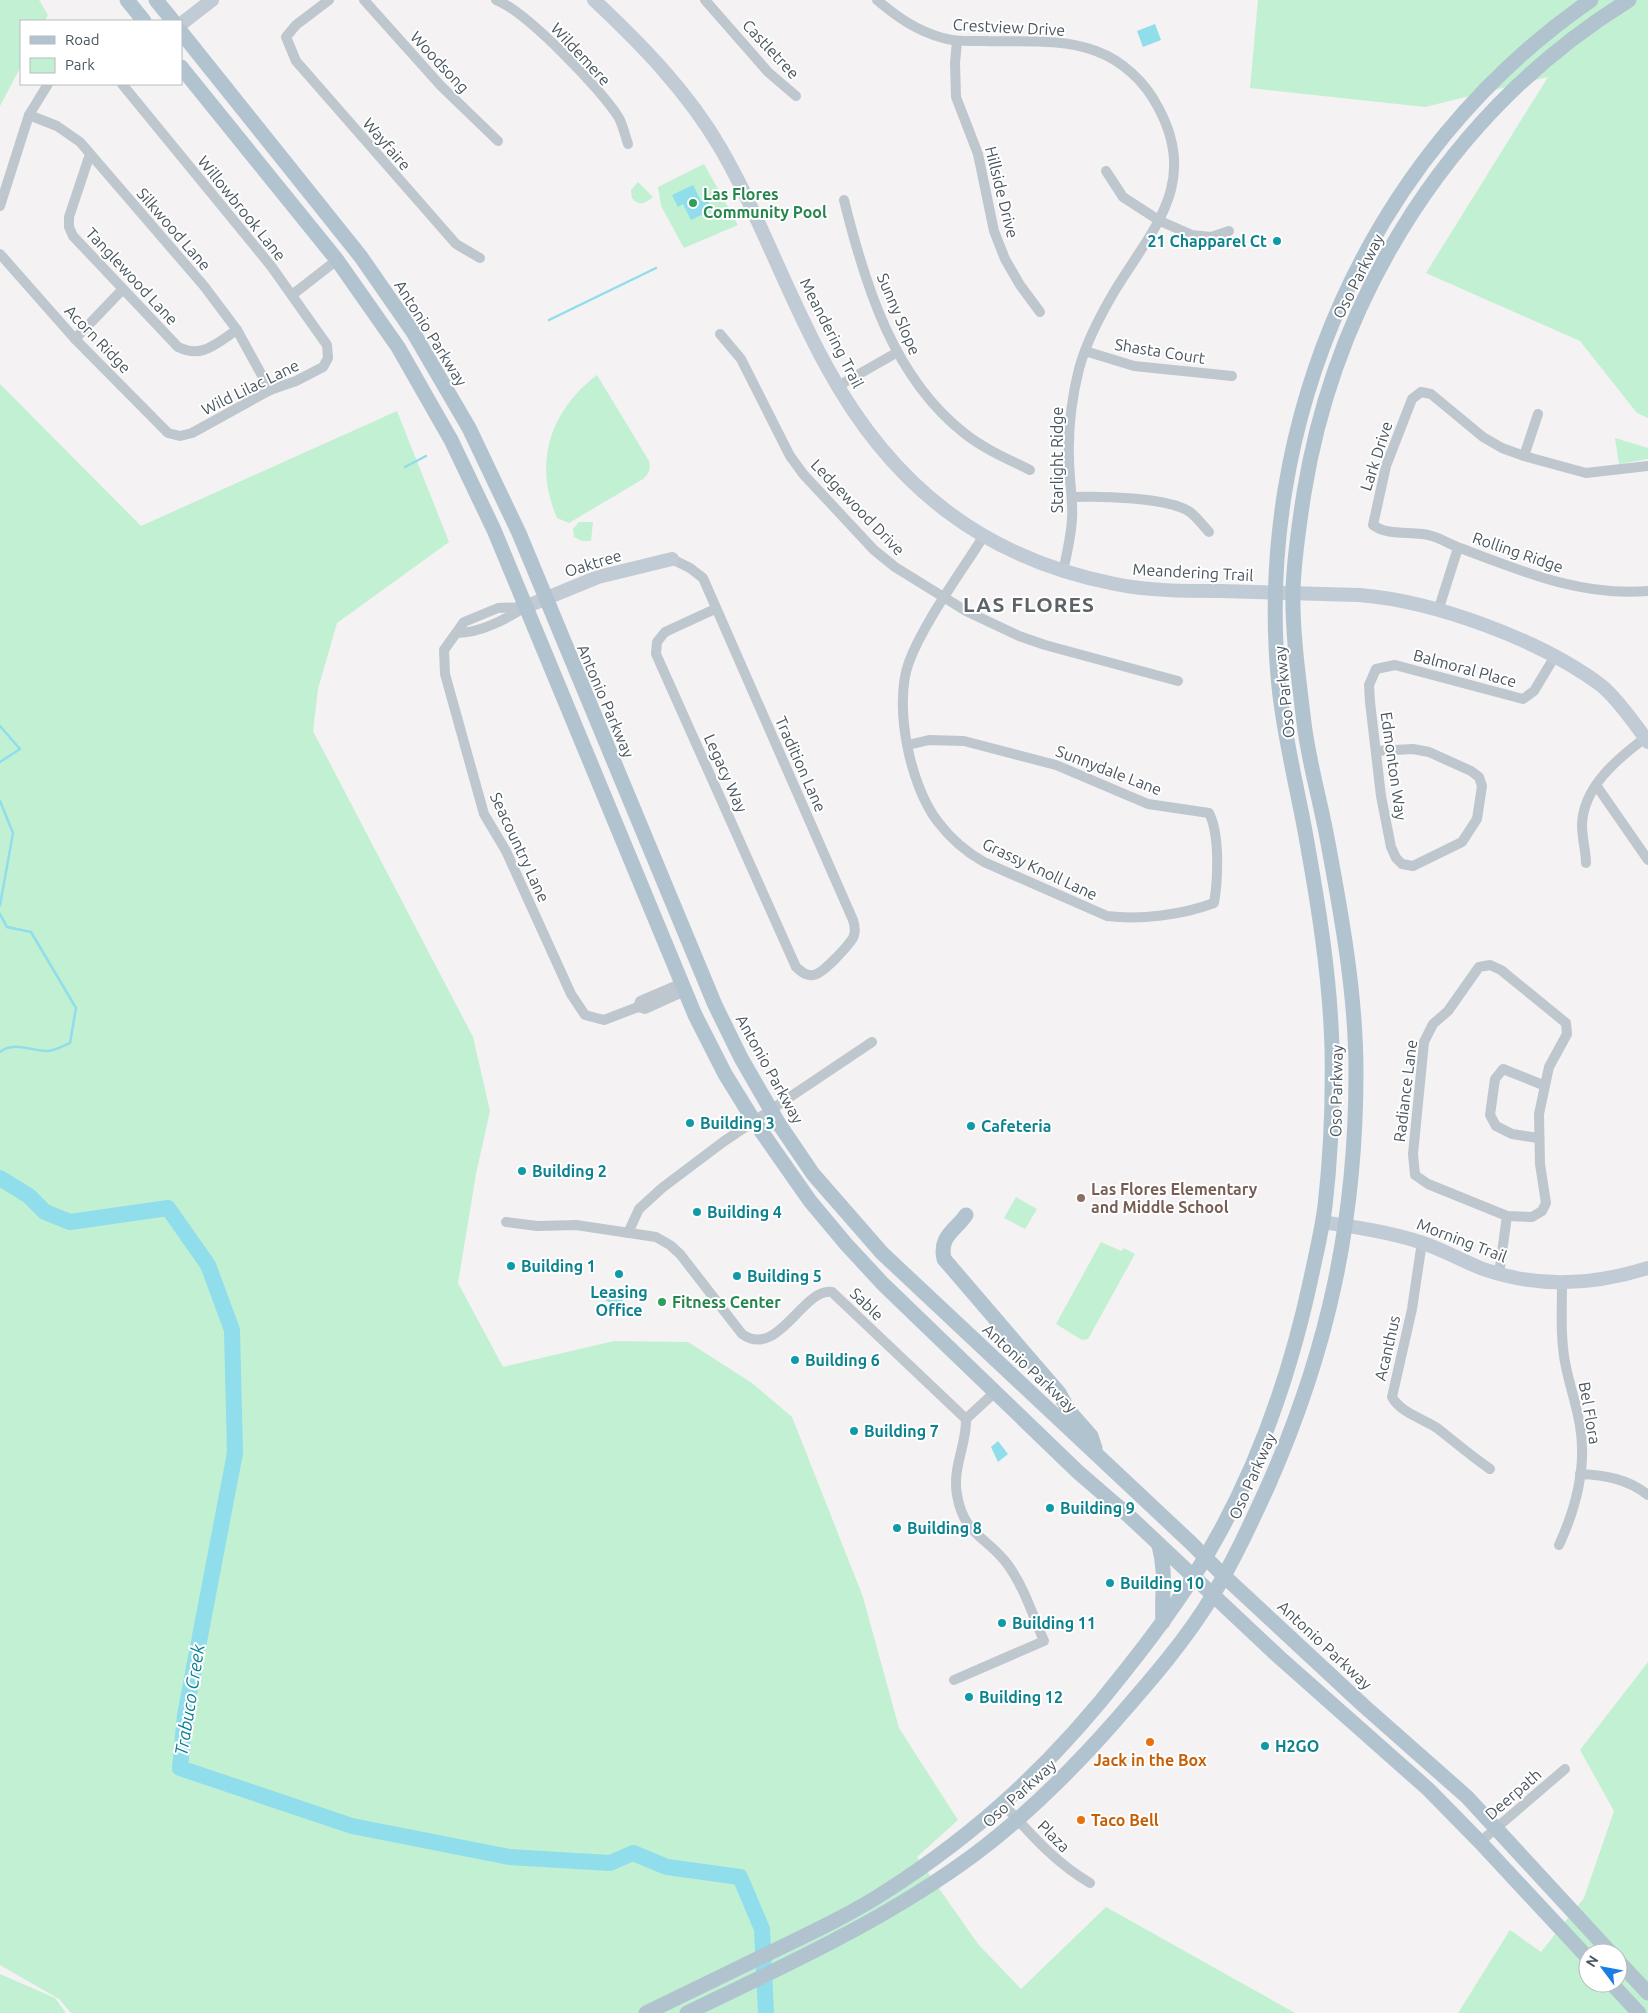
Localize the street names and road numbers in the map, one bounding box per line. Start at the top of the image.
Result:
street label: Crestview Drive [952,15,1066,39]
street label: Castletree [739,16,803,82]
street label: Wildemere [548,19,614,89]
street label: Woodsong [407,28,473,96]
street label: Wayfaire [359,114,415,174]
street label: Hillside Drive [982,144,1022,240]
street label: Willowbrook Lane [194,152,290,264]
street label: Silkwood Lane [133,184,215,274]
street label: Tanglewood Lane [82,224,182,328]
street label: Oso Parkway [1329,230,1387,321]
street label: Sunny Slope [874,270,924,358]
street label: Meandering Trail [797,275,867,391]
street label: Antonio Parkway [391,277,471,389]
street label: Acorn Ridge [61,301,135,377]
street label: Shasta Court [1113,335,1207,367]
street label: Wild Lilac Lane [198,356,302,418]
street label: Starlight Ridge [1048,407,1066,513]
street label: Lark Drive [1356,419,1396,493]
street label: Ledgewood Drive [808,455,908,559]
street label: Rolling Ridge [1470,528,1566,576]
street label: Oaktree [562,546,624,580]
street label: Meandering Trail [1132,560,1254,584]
street label: Antonio Parkway [574,642,638,761]
street label: Oso Parkway [1270,645,1298,739]
street label: Balmoral Place [1411,646,1519,690]
street label: Edmonton Way [1377,711,1411,822]
street label: Tradition Lane [772,713,830,815]
street label: Legacy Way [701,731,751,815]
street label: Sunnydale Lane [1054,742,1164,798]
street label: Seacountry Lane [487,789,553,905]
street label: Grassy Knoll Lane [980,834,1100,904]
street label: Antonio Parkway [733,1012,807,1127]
street label: Radiance Lane [1390,1039,1420,1143]
street label: Oso Parkway [1326,1044,1346,1137]
street label: Morning Trail [1414,1215,1510,1265]
street label: Sable [847,1284,887,1324]
street label: Acanthus [1371,1313,1403,1382]
street label: Antonio Parkway [979,1320,1081,1416]
street label: Bel Flora [1576,1380,1604,1446]
street label: Oso Parkway [1225,1430,1279,1522]
street label: Antonio Parkway [1274,1597,1376,1693]
street label: Oso Parkway [979,1755,1060,1831]
street label: Deerpath [1481,1765,1545,1823]
street label: Plaza [1034,1816,1074,1856]

